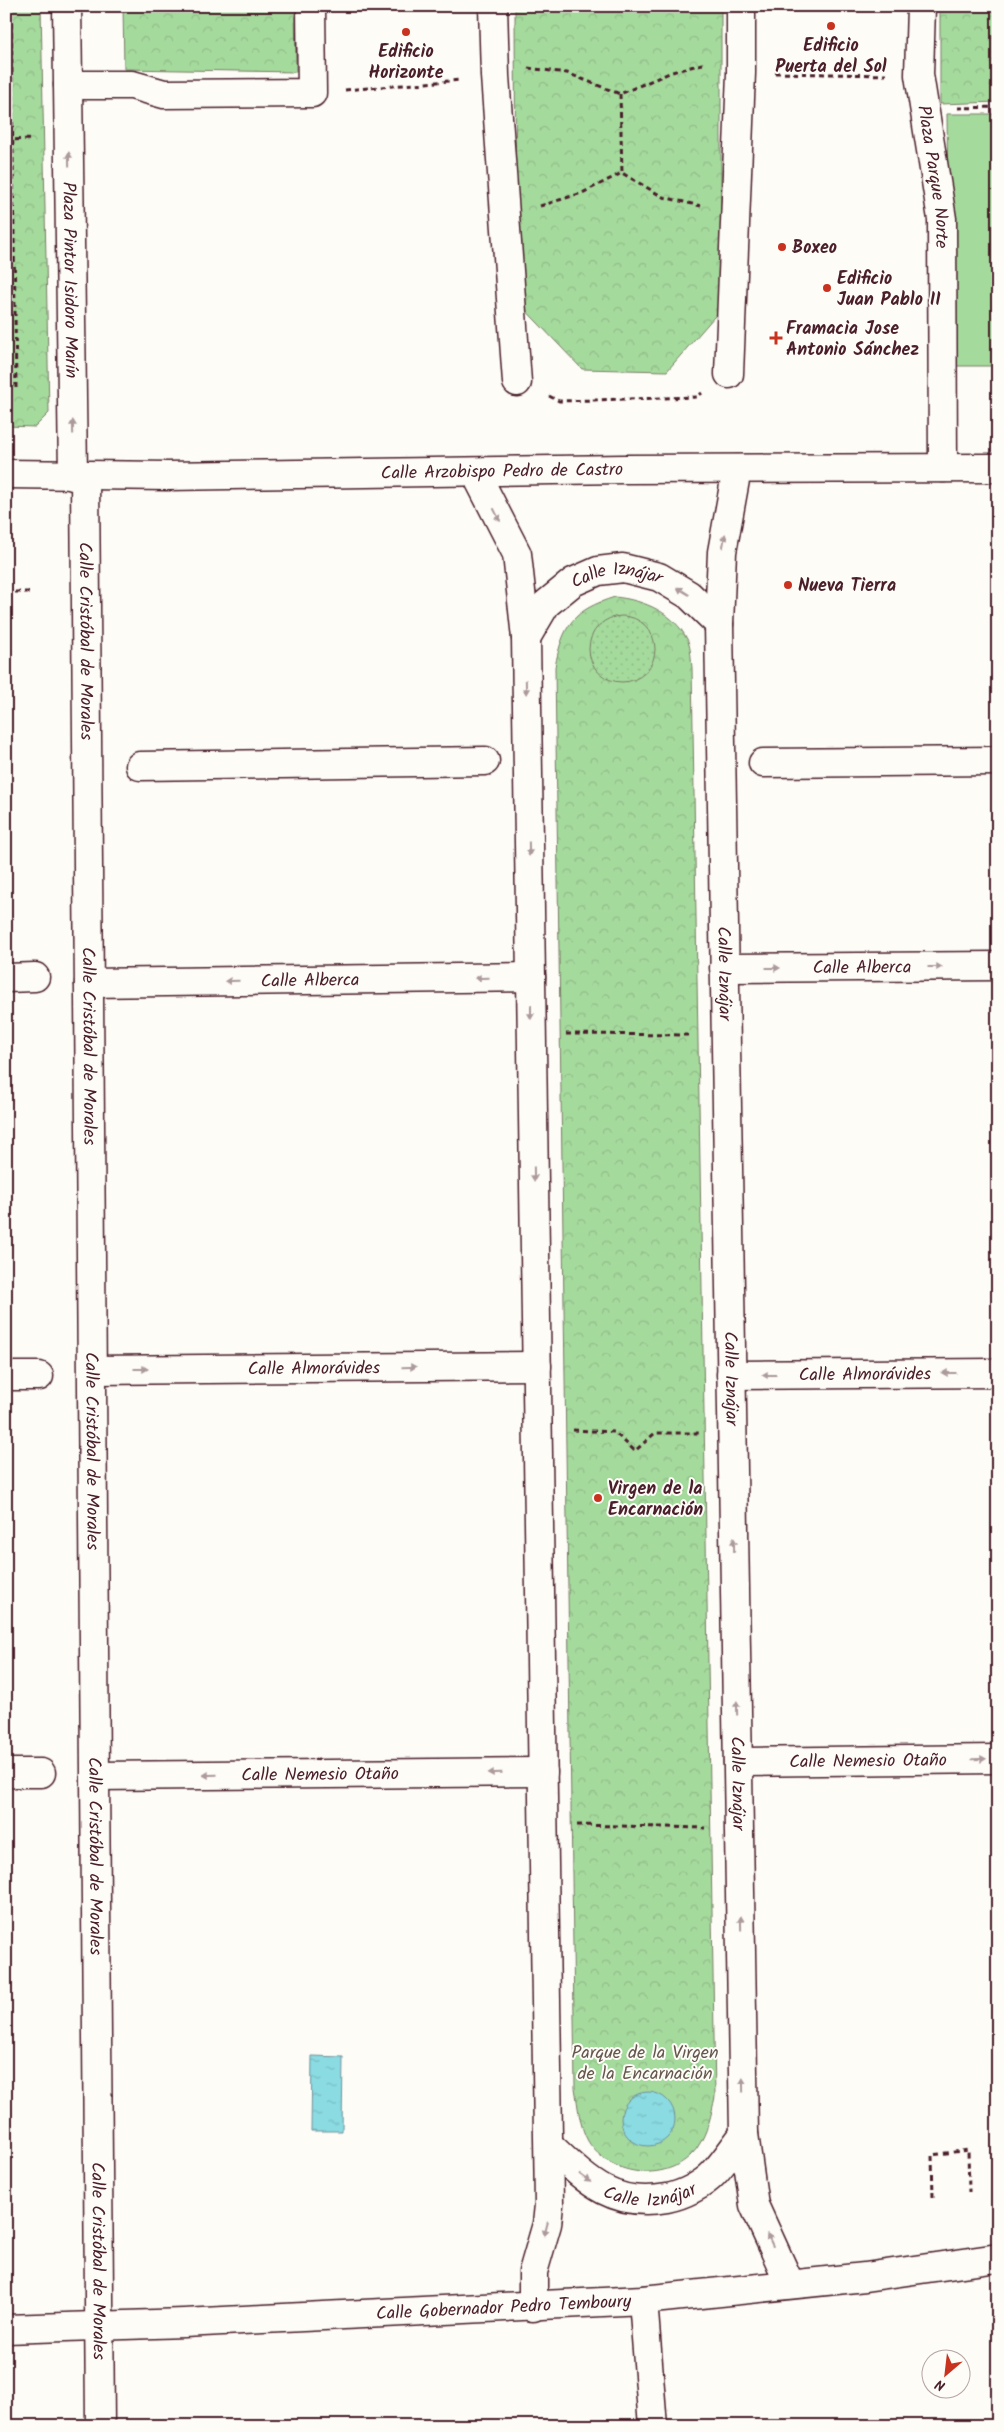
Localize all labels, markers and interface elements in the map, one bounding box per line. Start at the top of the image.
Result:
marker: Edificio Puerta del Sol [825,20,837,32]
marker: Edificio Horizonte [400,26,412,38]
place label: Edificio Puerta del Sol [775,32,887,82]
place label: Edificio Horizonte [369,38,444,88]
street label: Plaza Parque Norte [908,103,955,248]
one-way arrow [64,151,72,167]
street label: Plaza Pintor Isidoro Marín [53,181,85,379]
place label: Boxeo [792,234,837,263]
marker: Boxeo [776,241,788,253]
place label: Edificio Juan Pablo II [837,265,941,315]
marker: Edificio Juan Pablo II [821,282,833,294]
place label: Framacia Jose Antonio Sánchez [786,315,919,365]
marker: Framacia Jose Antonio Sánchez [770,332,782,344]
one-way arrow [69,419,77,435]
street label: Calle Arzobispo Pedro de Castro [381,456,623,489]
one-way arrow [493,508,501,522]
one-way arrow [720,532,728,548]
street label: Calle Cristóbal de Morales [70,542,100,740]
street label: Calle Iznájar [567,555,669,597]
place label: Nueva Tierra [798,572,896,601]
marker: Nueva Tierra [782,579,794,591]
one-way arrow [677,587,690,596]
one-way arrow [522,679,530,695]
one-way arrow [525,841,533,857]
street label: Calle Iznájar [708,926,739,1022]
street label: Calle Cristóbal de Morales [73,947,103,1145]
street label: Calle Alberca [813,954,912,983]
one-way arrow [928,963,944,971]
one-way arrow [765,964,781,972]
street label: Calle Alberca [260,966,360,997]
one-way arrow [474,974,490,982]
one-way arrow [224,977,240,985]
one-way arrow [527,1004,535,1020]
one-way arrow [530,1166,538,1182]
street label: Calle Iznájar [715,1331,745,1427]
street label: Calle Cristóbal de Morales [76,1352,106,1550]
street label: Calle Almorávides [248,1354,381,1385]
street label: Calle Almorávides [799,1360,932,1390]
one-way arrow [401,1363,417,1371]
one-way arrow [134,1365,150,1373]
one-way arrow [941,1369,957,1377]
one-way arrow [761,1371,777,1379]
place label: Virgen de la Encarnación [608,1475,703,1525]
marker: Virgen de la Encarnación [592,1492,604,1504]
one-way arrow [730,1537,738,1553]
one-way arrow [733,1699,741,1715]
street label: Calle Iznájar [721,1736,752,1832]
street label: Calle Nemesio Otaño [789,1747,947,1777]
one-way arrow [971,1755,987,1763]
street label: Calle Cristóbal de Morales [79,1757,109,1955]
street label: Calle Nemesio Otaño [241,1760,399,1791]
one-way arrow [486,1769,502,1777]
one-way arrow [202,1771,218,1779]
one-way arrow [737,1914,745,1930]
park label: Parque de la Virgen de la Encarnación [571,2039,719,2089]
one-way arrow [739,2077,747,2093]
street label: Calle Cristóbal de Morales [82,2162,112,2360]
one-way arrow [578,2173,592,2183]
street label: Calle Iznájar [598,2176,703,2216]
one-way arrow [541,2221,549,2236]
one-way arrow [766,2233,774,2247]
street label: Calle Gobernador Pedro Temboury [375,2288,632,2329]
north arrow [922,2350,972,2400]
text: N [931,2373,949,2396]

